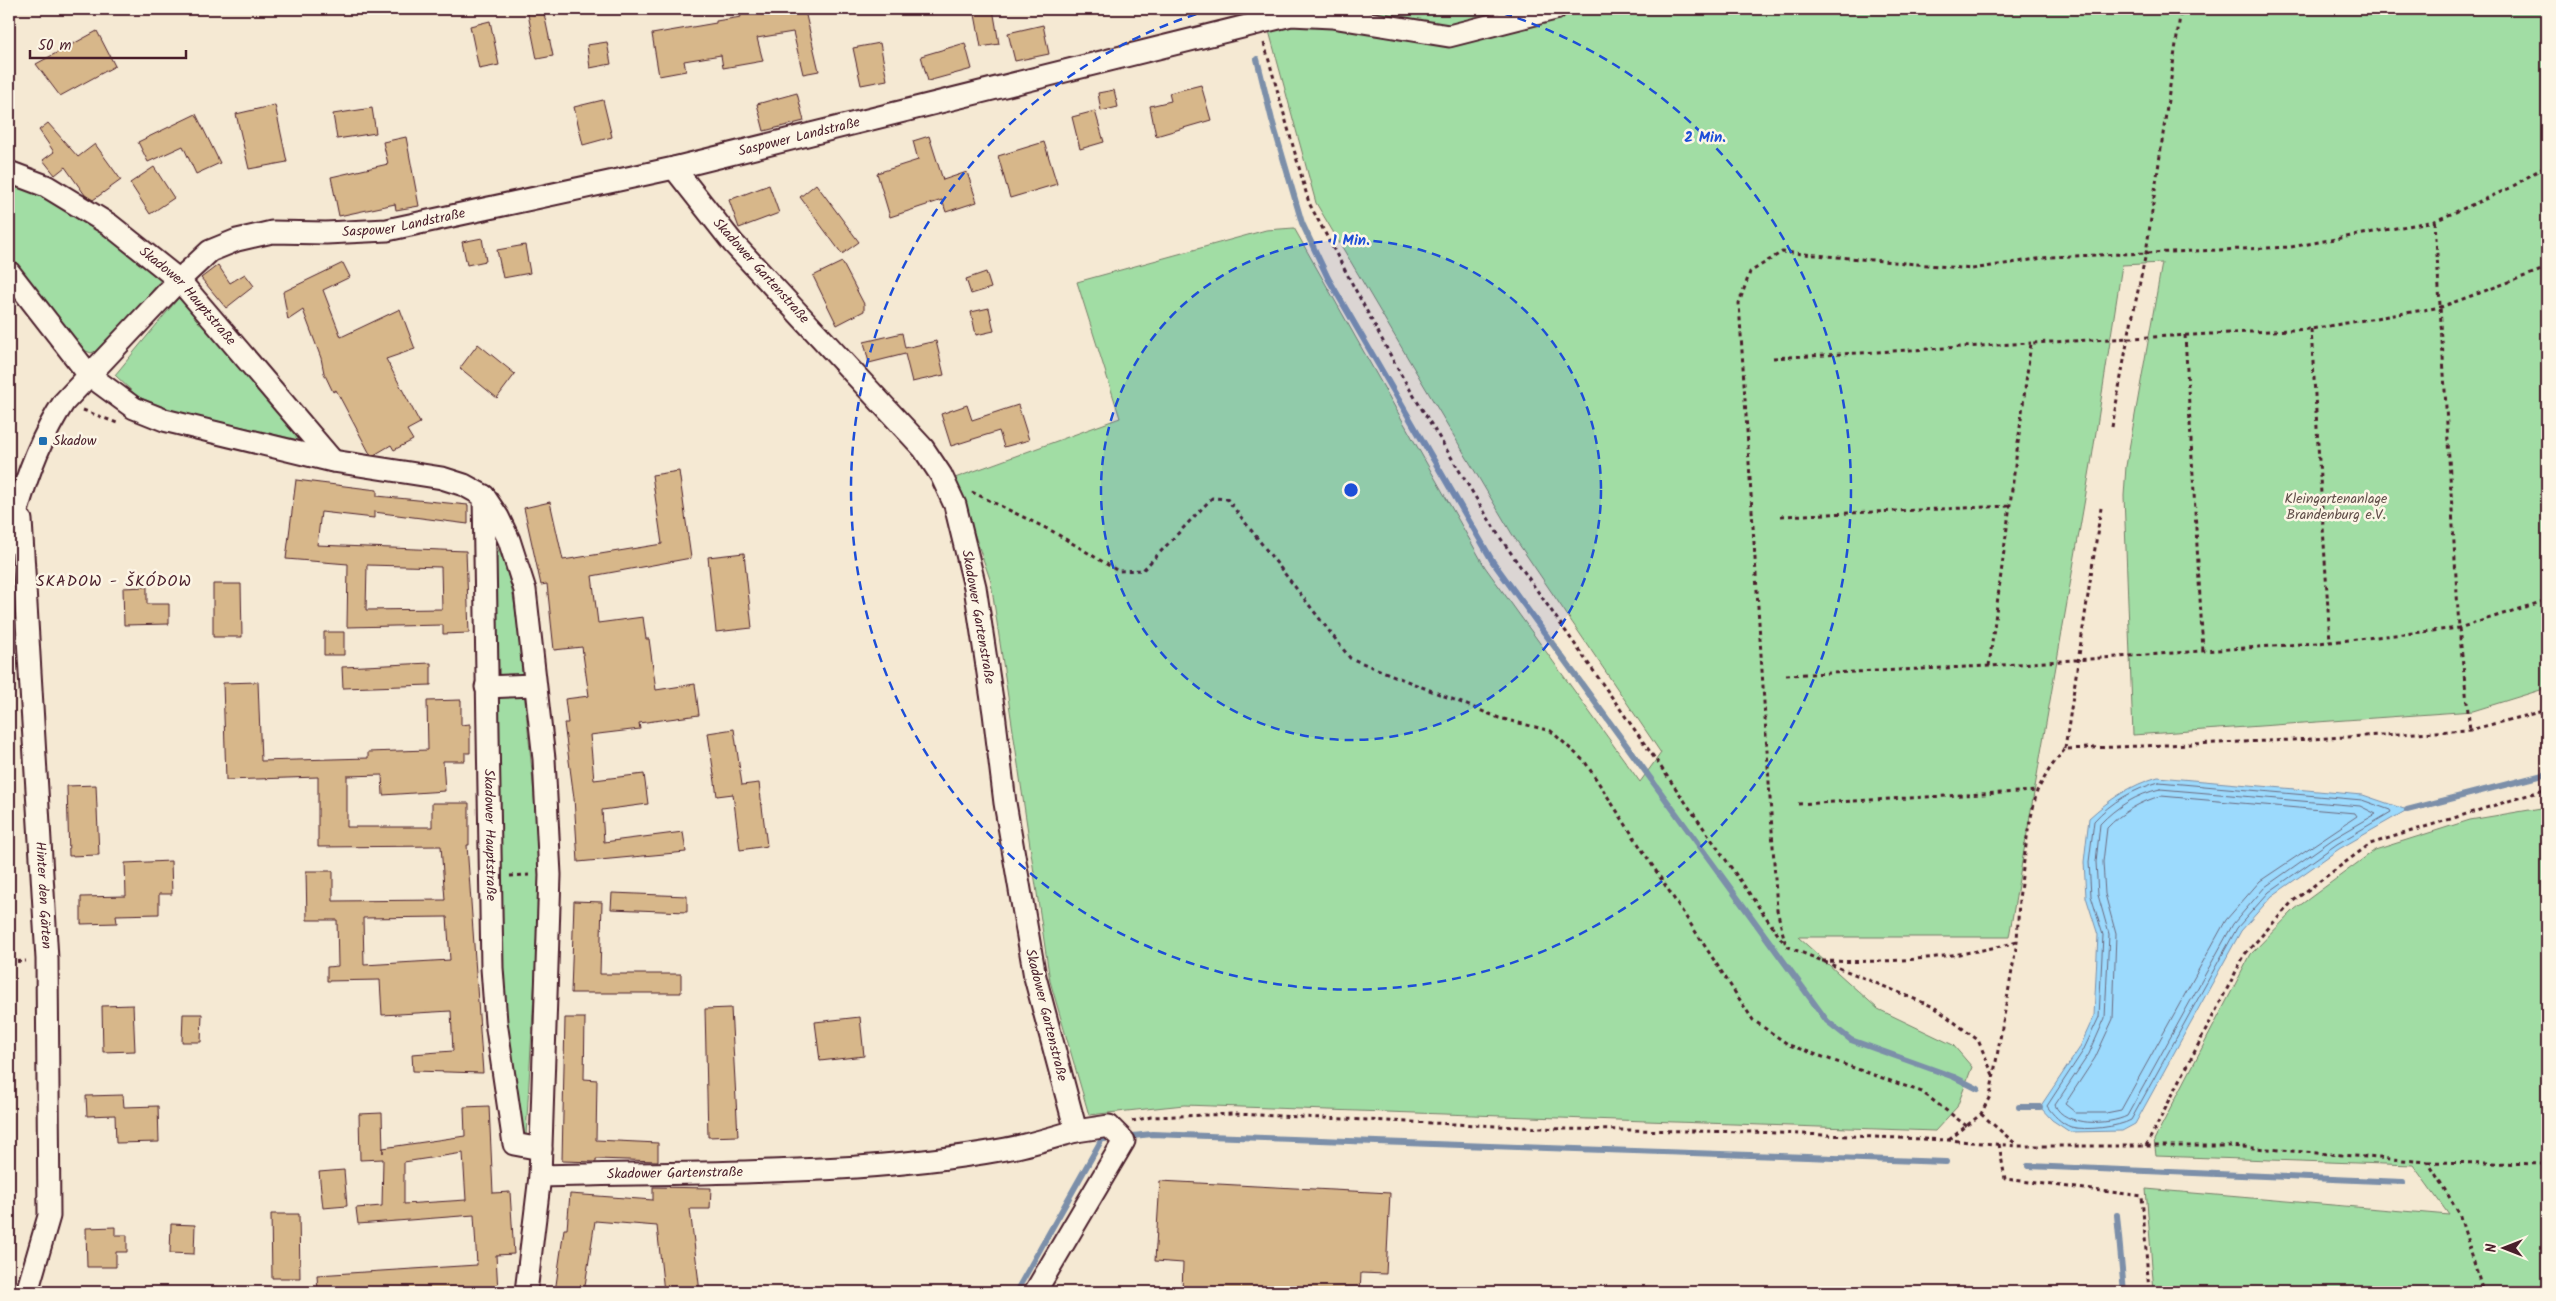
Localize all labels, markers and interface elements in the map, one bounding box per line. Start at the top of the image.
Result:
scale bar [30,28,186,60]
text: 50 m [38,34,72,58]
street label: Saspower Landstraße [736,111,863,163]
text: 2 Min. [1684,126,1726,150]
street label: Saspower Landstraße [342,202,468,243]
street label: Skadower Gartenstraße [707,213,815,329]
text: 1 Min. [1332,229,1370,253]
street label: Skadower Hauptstraße [134,241,242,351]
place label: Skadow [53,430,97,452]
marker: Skadow [37,435,49,447]
centre of rings [1342,481,1360,499]
park label: Kleingartenanlage Brandenburg e.V. [2285,488,2388,526]
street label: Skadower Gartenstraße [955,548,1001,686]
district label: SKADOW - ŠKÓDOW [36,569,192,594]
street label: Skadower Hauptstraße [478,769,502,902]
street label: Hinter den Gärten [29,841,57,950]
street label: Skadower Gartenstraße [1019,946,1073,1084]
street label: Skadower Gartenstraße [607,1161,744,1185]
north arrow [2478,1224,2528,1274]
text: N [2481,1243,2503,1252]

